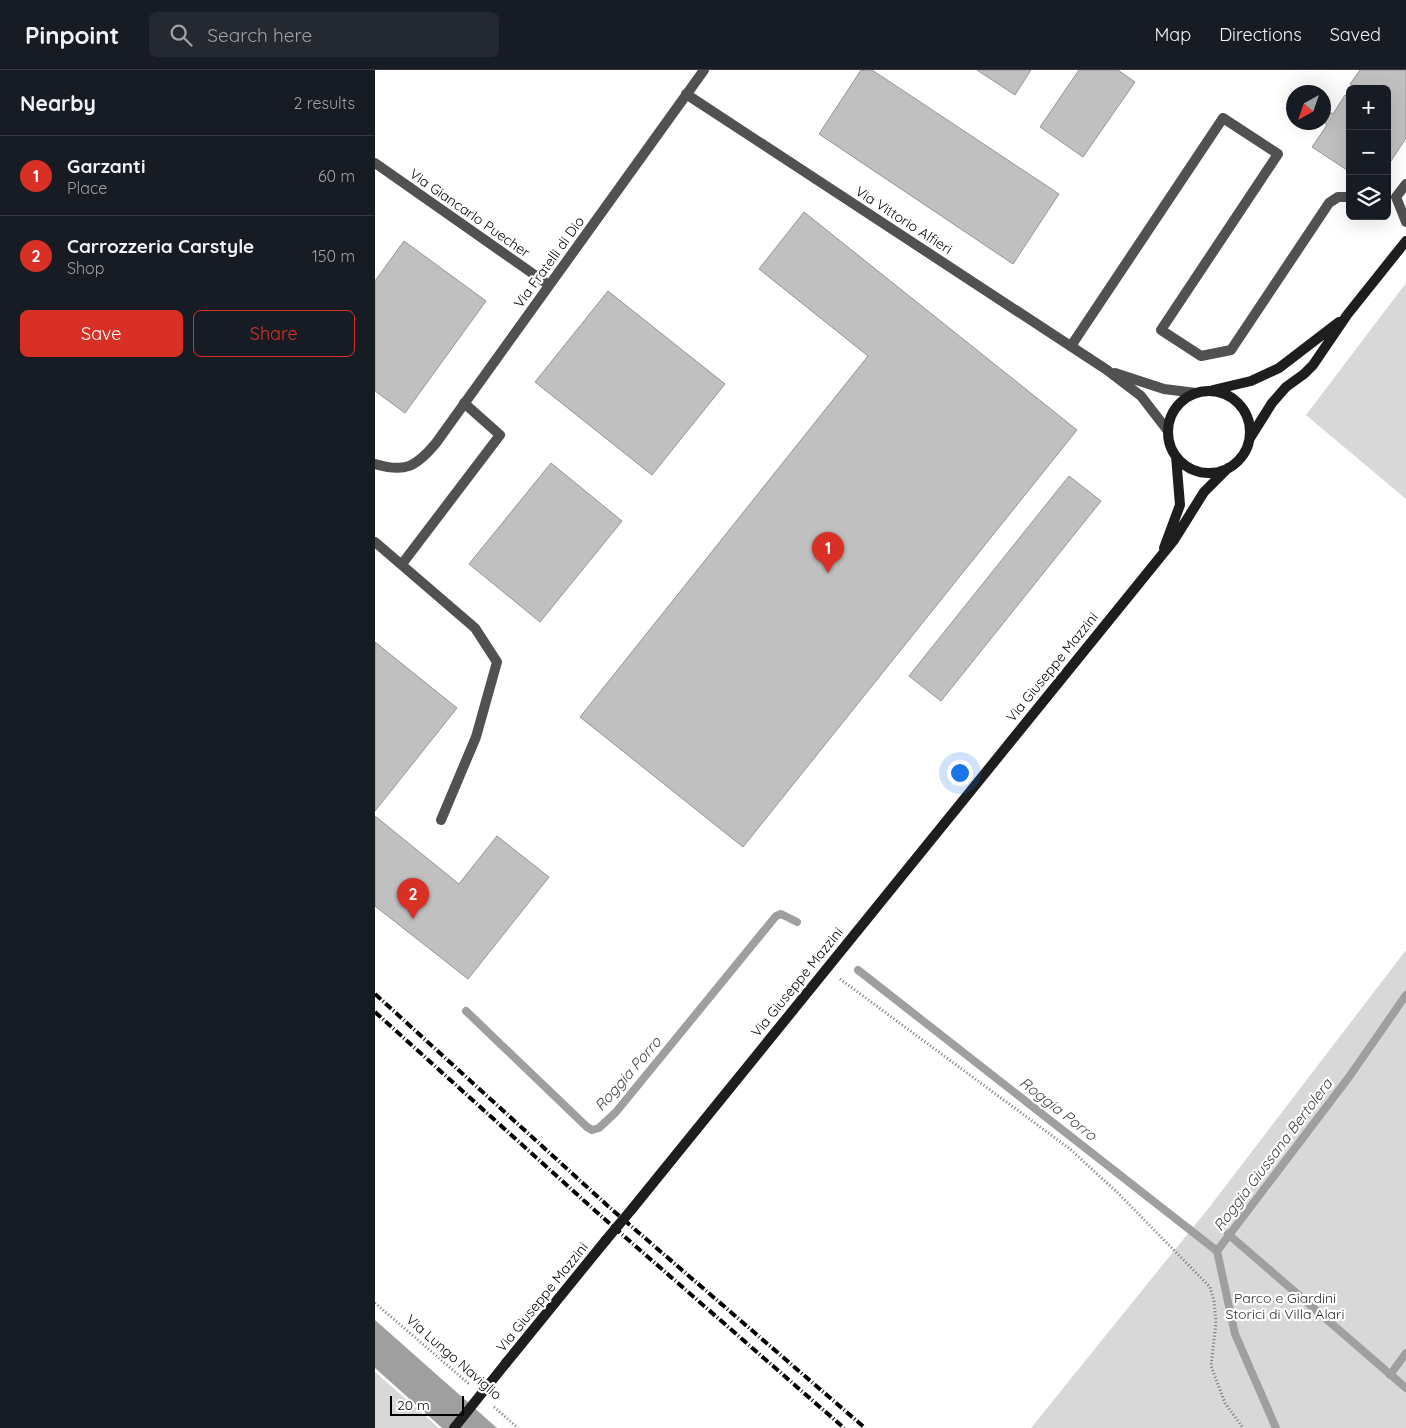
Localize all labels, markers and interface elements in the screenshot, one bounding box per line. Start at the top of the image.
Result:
search box [149,12,499,57]
text: Pinpoint [25,20,119,50]
icon: search [167,21,195,49]
text: Search here [207,23,312,47]
text: Map [1154,23,1191,46]
text: Directions [1219,23,1302,46]
text: Saved [1330,23,1381,46]
north arrow [1286,85,1331,130]
map controls [1346,85,1391,220]
button: + [1346,85,1391,130]
text: Nearby [20,90,96,116]
text: 2 results [293,93,355,113]
button: − [1346,130,1391,175]
text: Garzanti [67,154,145,178]
street label: Via Giancarlo Puecher [406,165,534,262]
text: 1 [33,166,39,186]
text: 60 m [318,166,355,186]
button: layers [1346,175,1391,220]
text: Place [67,178,107,198]
street label: Via Vittorio Alfieri [852,182,956,258]
street label: Via Fratelli di Dio [510,213,588,311]
text: Carrozzeria Carstyle [67,234,254,258]
text: 2 [31,246,41,266]
text: 150 m [312,246,355,266]
text: Shop [67,258,104,278]
button: Save [20,310,183,357]
button: Share [193,310,355,357]
pin: 1 [812,532,844,573]
street label: Via Giuseppe Mazzini [1002,608,1102,726]
your location [947,760,973,786]
pin: 2 [397,878,429,919]
street label: Via Giuseppe Mazzini [747,923,847,1041]
water label: Roggia Porro [590,1032,666,1115]
water label: Roggia Porro [1016,1073,1101,1145]
water label: Roggia Giussana Bertolera [1209,1074,1337,1235]
street label: Via Giuseppe Mazzini [492,1238,592,1356]
park label: Parco e Giardini Storici di Villa Alari [1226,1289,1344,1323]
street label: Via Lungo Naviglio [402,1310,506,1404]
scale bar [390,1393,464,1416]
text: 20 m [397,1396,430,1414]

